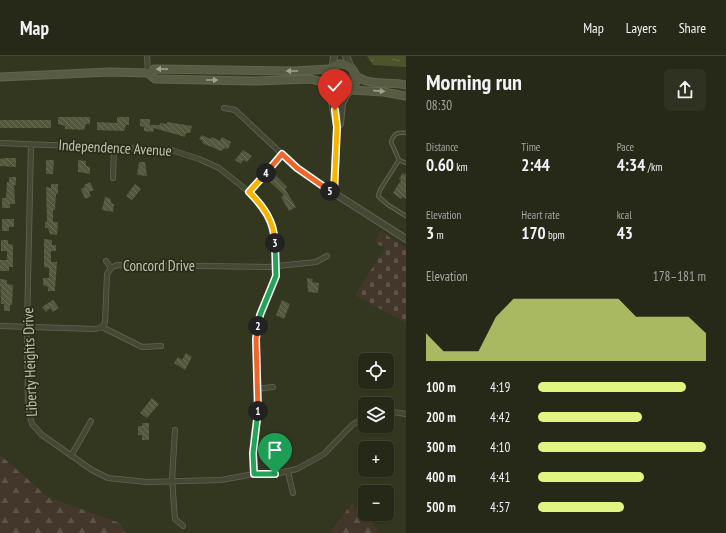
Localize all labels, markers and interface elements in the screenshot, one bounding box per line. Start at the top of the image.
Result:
text: Map [20,16,49,40]
text: Map [583,19,604,37]
text: Layers [626,19,657,37]
text: Share [679,19,706,37]
one-way arrow [155,66,168,72]
one-way arrow [285,68,298,74]
text: Morning run [426,68,522,96]
pin [318,69,352,110]
button: share [664,69,706,111]
icon: check [324,75,346,97]
one-way arrow [206,77,219,83]
one-way arrow [373,88,385,95]
text: 08:30 [426,97,452,114]
street label: Independence Avenue [58,135,172,160]
text: Distance [426,140,458,154]
text: Time [521,140,540,154]
text: Pace [617,140,634,154]
text: 0.60 [426,154,454,176]
text: 2:44 [521,154,550,176]
text: 4:34 [617,154,645,176]
text: km [454,160,468,174]
text: /km [645,160,662,174]
pin: 4 [256,163,276,183]
text: 4 [263,166,269,180]
pin: 5 [320,181,340,201]
text: 5 [327,184,333,198]
text: Elevation [426,208,461,222]
text: Heart rate [521,208,560,222]
text: kcal [617,208,632,222]
text: 3 [426,222,434,244]
text: 170 [521,222,546,244]
text: 43 [617,222,633,244]
text: m [434,228,444,242]
text: bpm [546,228,565,242]
pin: 3 [265,233,285,253]
text: 3 [272,236,278,250]
street label: Concord Drive [123,256,195,275]
text: Elevation [426,268,468,285]
text: 178–181 m [653,268,706,285]
street label: Liberty Heights Drive [18,307,41,417]
pin: 2 [248,316,268,336]
text: 2 [255,319,261,333]
map controls [358,353,394,521]
button: locate [358,353,394,389]
text: 100 m [426,379,456,396]
text: 4:19 [490,379,510,396]
button: layers [358,397,394,433]
pin: 1 [248,401,268,421]
text: 1 [255,404,261,418]
text: 200 m [426,409,456,426]
text: 4:42 [490,409,510,426]
pin [258,433,292,474]
icon: arrive [264,439,286,461]
text: 300 m [426,439,456,456]
text: 4:10 [490,439,510,456]
button: + [358,441,394,477]
text: 400 m [426,469,456,486]
text: 4:41 [490,469,510,486]
button: − [358,485,394,521]
text: 500 m [426,499,456,516]
text: 4:57 [490,499,510,516]

